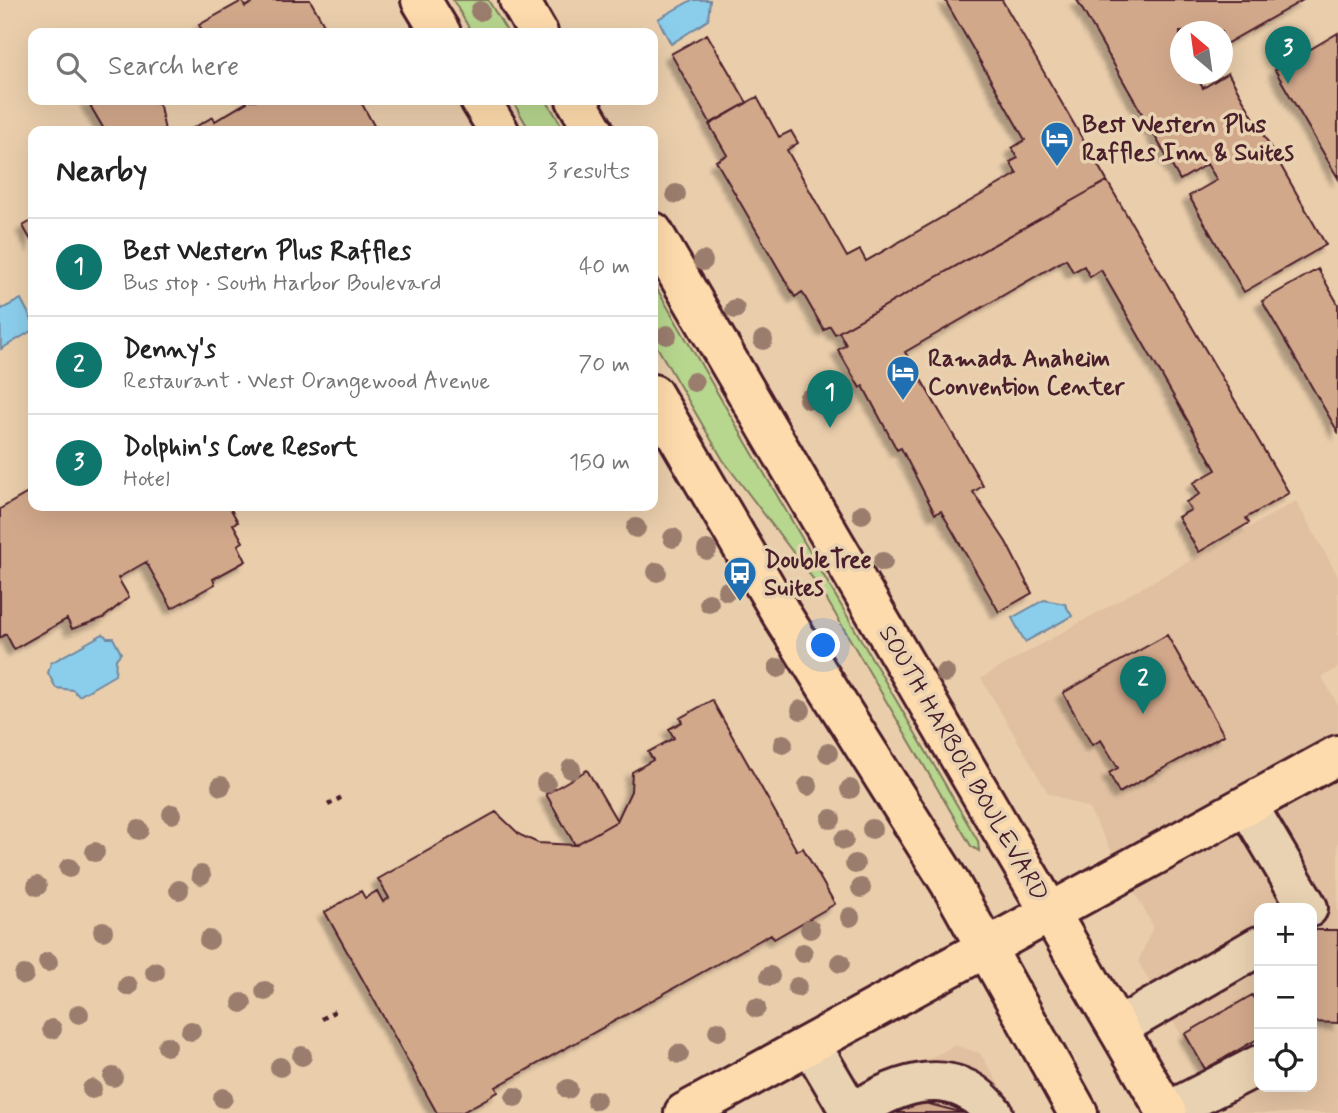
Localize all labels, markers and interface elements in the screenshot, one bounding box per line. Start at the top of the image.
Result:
north arrow [1170,21,1233,84]
pin: 3 [1265,26,1311,84]
search box [28,28,658,105]
icon: search [52,48,90,86]
text: Search here [108,50,239,84]
place label: Best Western Plus Raffles Inn & Suites [1082,110,1294,169]
hotel icon: Best Western Plus Raffles Inn & Suites [1038,119,1076,168]
text: Nearby [56,152,147,191]
text: 3 results [547,157,630,187]
text: Best Western Plus Raffles [123,235,411,269]
text: 1 [74,252,84,282]
text: 40 m [579,252,630,282]
text: Bus stop · South Harbor Boulevard [123,269,441,299]
text: Denny's [123,333,216,367]
place label: Ramada Anaheim Convention Center [928,344,1125,403]
text: 2 [73,350,85,380]
text: 70 m [578,350,630,380]
hotel icon: Ramada Anaheim Convention Center [884,353,922,402]
text: Restaurant · West Orangewood Avenue [123,367,490,397]
pin: 1 [807,370,853,428]
text: Dolphin's Cove Resort [123,431,358,465]
text: 3 [74,448,84,478]
text: 150 m [569,448,630,478]
text: Hotel [123,465,170,495]
place label: DoubleTree Suites [764,545,872,604]
bus stop icon: DoubleTree Suites [721,554,759,603]
street label: SOUTH HARBOR BOULEVARD [871,620,1055,907]
your location [806,628,840,662]
pin: 2 [1120,656,1166,714]
map controls [1254,903,1317,1092]
button: + [1254,903,1317,966]
button: − [1254,966,1317,1029]
button: locate [1254,1029,1317,1092]

